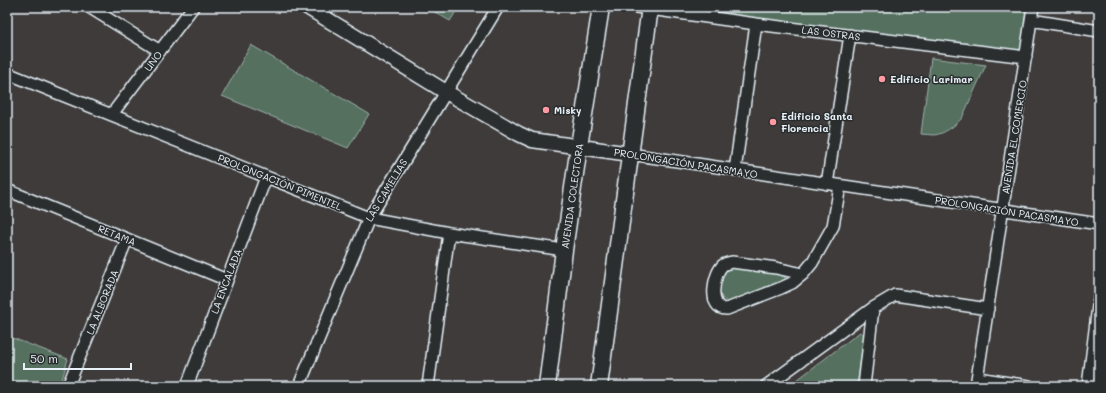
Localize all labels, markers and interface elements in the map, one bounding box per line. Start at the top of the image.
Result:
street label: LAS OSTRAS [801,22,862,44]
street label: UNO [141,48,165,74]
place label: Edificio Larimar [890,72,973,86]
marker: Edificio Larimar [877,74,887,84]
street label: AVENIDA EL COMERCIO [998,79,1030,195]
place label: Misky [554,103,582,117]
marker: Misky [541,105,551,115]
place label: Edificio Santa Florencia [781,109,853,135]
marker: Edificio Santa Florencia [768,117,778,127]
street label: AVENIDA COLECTORA [558,142,586,250]
street label: PROLONGACIÓN PACASMAYO [613,145,759,181]
street label: PROLONGACIÓN PIMENTEL [216,151,345,214]
street label: LAS CAMELIAS [362,156,410,224]
street label: PROLONGACIÓN PACASMAYO [934,193,1080,229]
street label: RETAMA [96,221,138,249]
street label: LA ENCALADA [207,246,245,315]
street label: LA ALBORADA [83,267,121,337]
scale bar [24,345,131,371]
text: 50 m [30,350,58,366]

